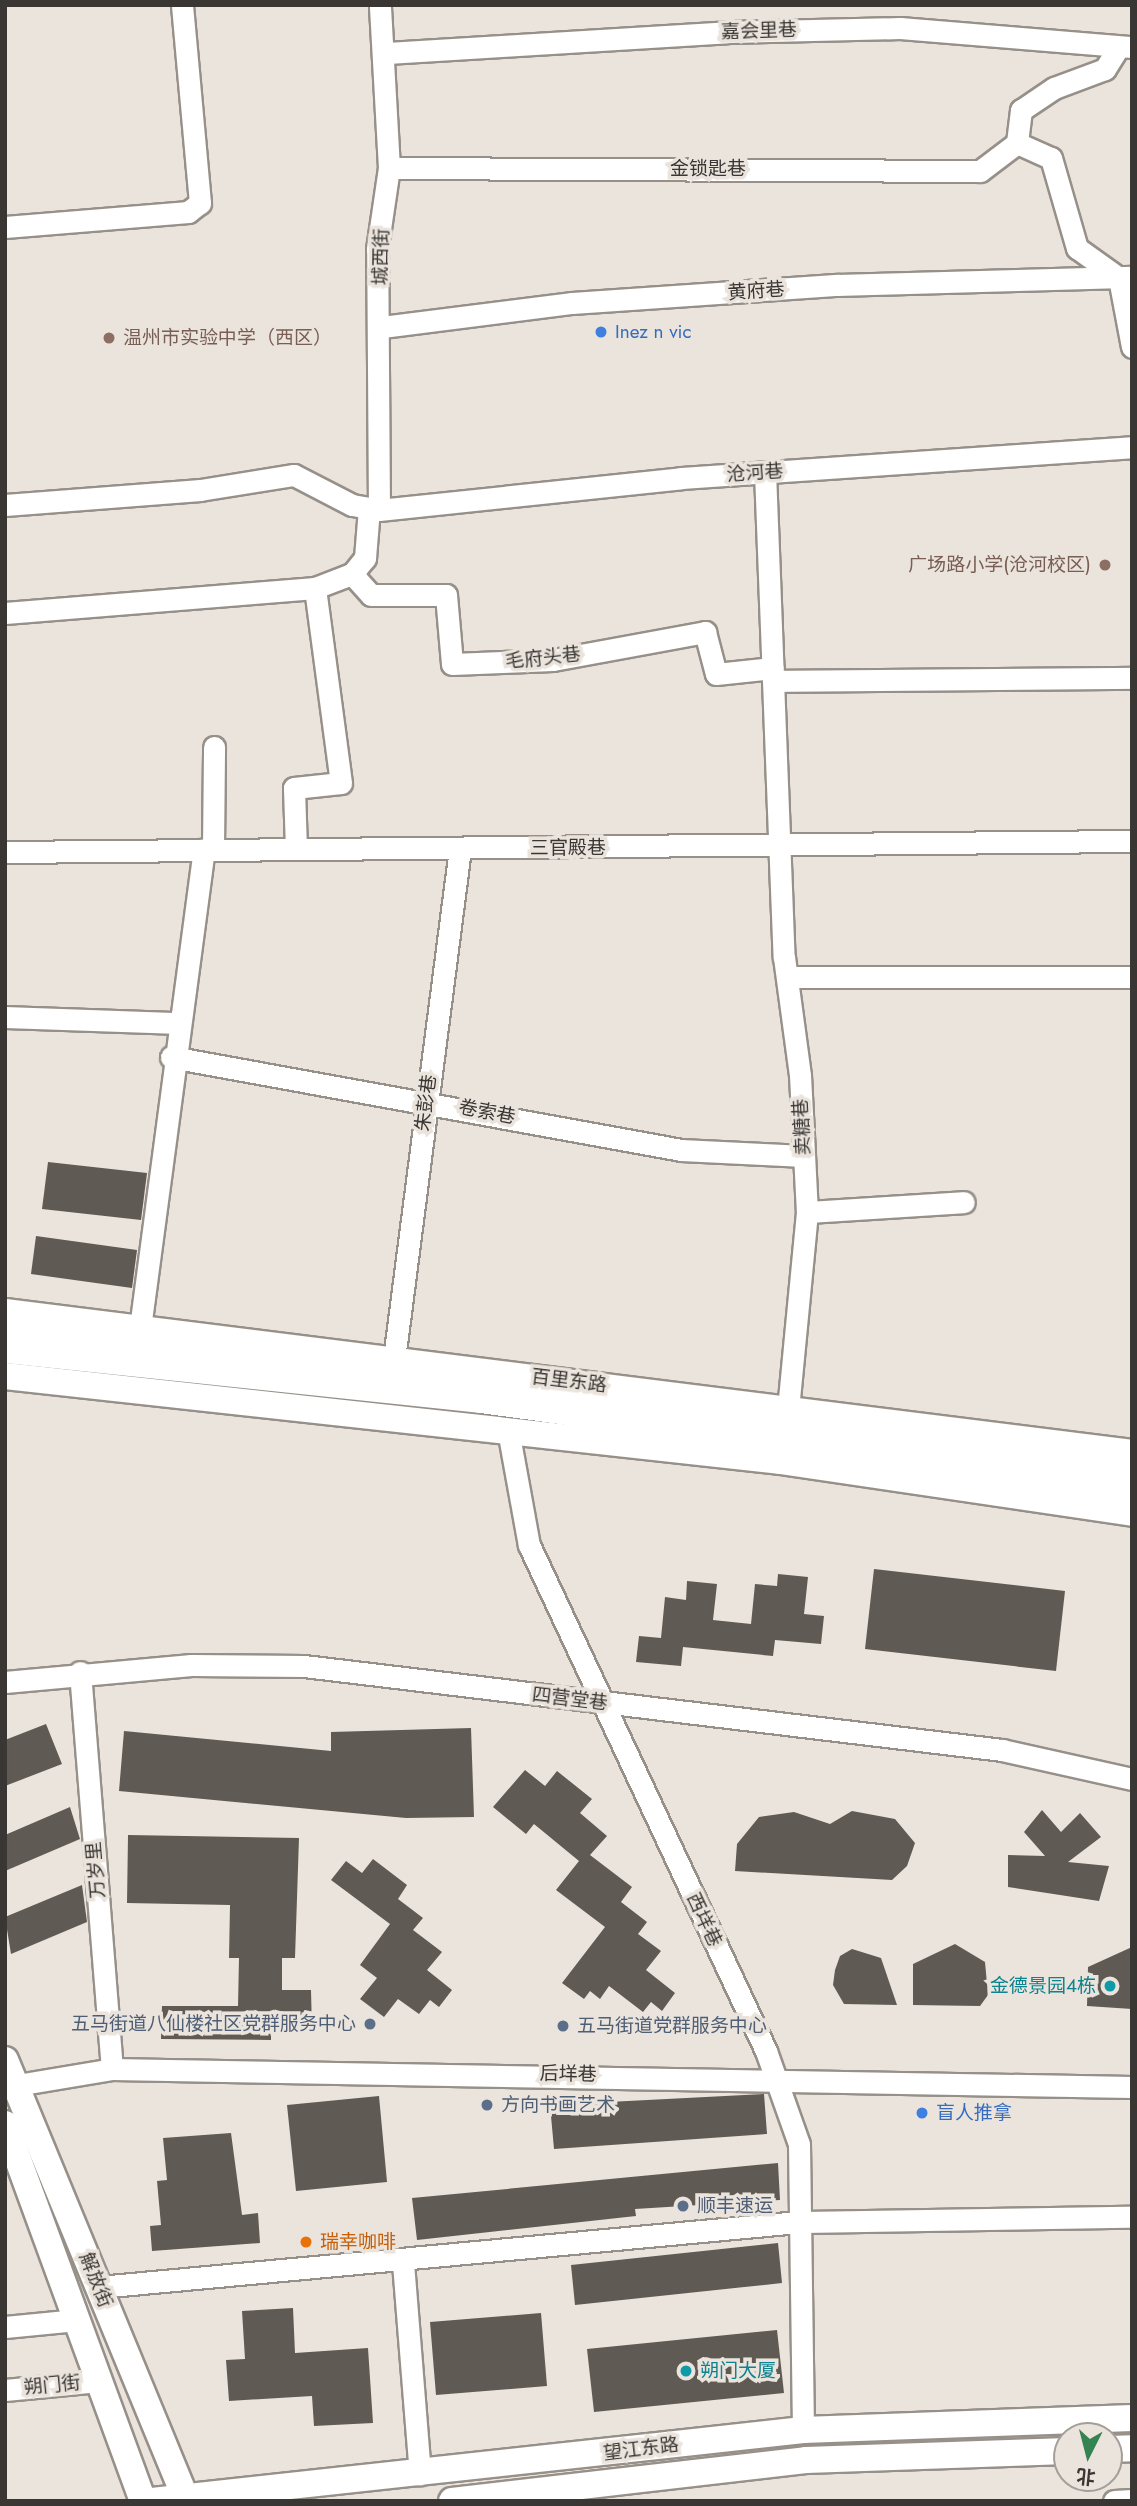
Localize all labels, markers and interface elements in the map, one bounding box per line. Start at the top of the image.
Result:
street label: 嘉会里巷 [721,18,797,44]
street label: 金锁匙巷 [670,158,746,180]
street label: 城西街 [369,228,393,286]
street label: 黄府巷 [727,278,785,304]
place label: Inez n vic [615,321,692,343]
marker: Inez n vic [593,324,609,340]
place label: 温州市实验中学（西区） [123,327,332,349]
marker: 温州市实验中学（西区） [101,330,117,346]
street label: 沧河巷 [726,460,784,486]
place label: 广场路小学(沧河校区) [908,554,1091,576]
marker: 广场路小学(沧河校区) [1097,557,1113,573]
street label: 毛府头巷 [504,643,582,673]
street label: 三官殿巷 [530,837,606,859]
street label: 朱彭巷 [411,1073,441,1133]
street label: 卷索巷 [457,1095,517,1129]
street label: 卖糖巷 [789,1098,815,1156]
street label: 百里东路 [530,1365,608,1397]
street label: 四营堂巷 [531,1683,609,1715]
street label: 万岁里 [82,1841,110,1899]
street label: 西垟巷 [682,1889,726,1951]
place label: 金德景园4栋 [990,1975,1096,1997]
marker: 金德景园4栋 [1102,1978,1118,1994]
place label: 五马街道八仙楼社区党群服务中心 [71,2013,356,2035]
place label: 五马街道党群服务中心 [577,2015,767,2037]
marker: 五马街道八仙楼社区党群服务中心 [362,2016,378,2032]
marker: 五马街道党群服务中心 [555,2018,571,2034]
street label: 后垟巷 [539,2062,597,2086]
place label: 方向书画艺术 [501,2094,615,2116]
marker: 方向书画艺术 [479,2097,495,2113]
place label: 盲人推拿 [936,2102,1012,2124]
marker: 盲人推拿 [914,2105,930,2121]
place label: 顺丰速运 [697,2195,773,2217]
marker: 顺丰速运 [675,2198,691,2214]
place label: 瑞幸咖啡 [320,2231,396,2253]
marker: 瑞幸咖啡 [298,2234,314,2250]
street label: 解放街 [75,2249,117,2311]
place label: 朔门大厦 [700,2360,776,2382]
marker: 朔门大厦 [678,2363,694,2379]
street label: 朔门街 [22,2371,82,2399]
north arrow [1053,2422,1123,2492]
street label: 望江东路 [602,2433,680,2465]
text: 北 [1075,2462,1097,2491]

